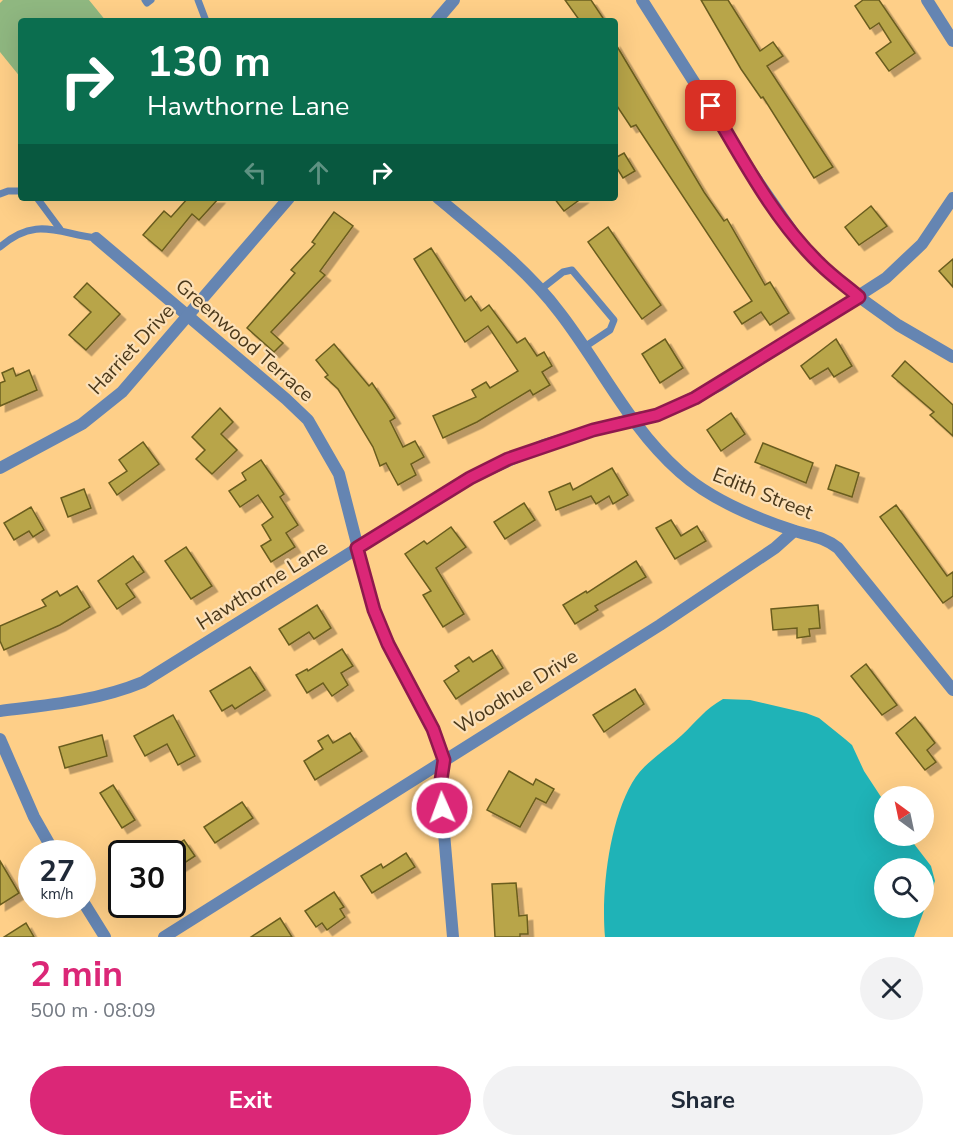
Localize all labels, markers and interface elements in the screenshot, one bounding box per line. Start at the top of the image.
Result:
text: 130 m [147,34,271,91]
icon: right [48,42,126,120]
pin [685,80,736,131]
text: Hawthorne Lane [147,88,349,125]
icon: arrive [694,89,727,122]
icon: left [239,156,272,189]
icon: ahead [302,156,335,189]
icon: right [365,156,398,189]
street label: Greenwood Terrace [170,273,320,408]
street label: Harriet Drive [82,298,180,401]
street label: Edith Street [709,461,818,526]
street label: Hawthorne Lane [192,534,333,637]
street label: Woodhue Drive [450,643,583,740]
position arrow [410,776,474,840]
north arrow [874,786,934,846]
map controls [874,786,934,918]
speed limit sign: 30 [108,840,186,918]
text: 27 [39,851,75,892]
button: search [874,858,934,918]
text: km/h [40,884,74,904]
text: 2 min [30,950,123,999]
button: close [860,957,923,1020]
text: 500 m · 08:09 [30,997,156,1024]
button: Exit [30,1066,471,1135]
button: Share [483,1066,923,1135]

